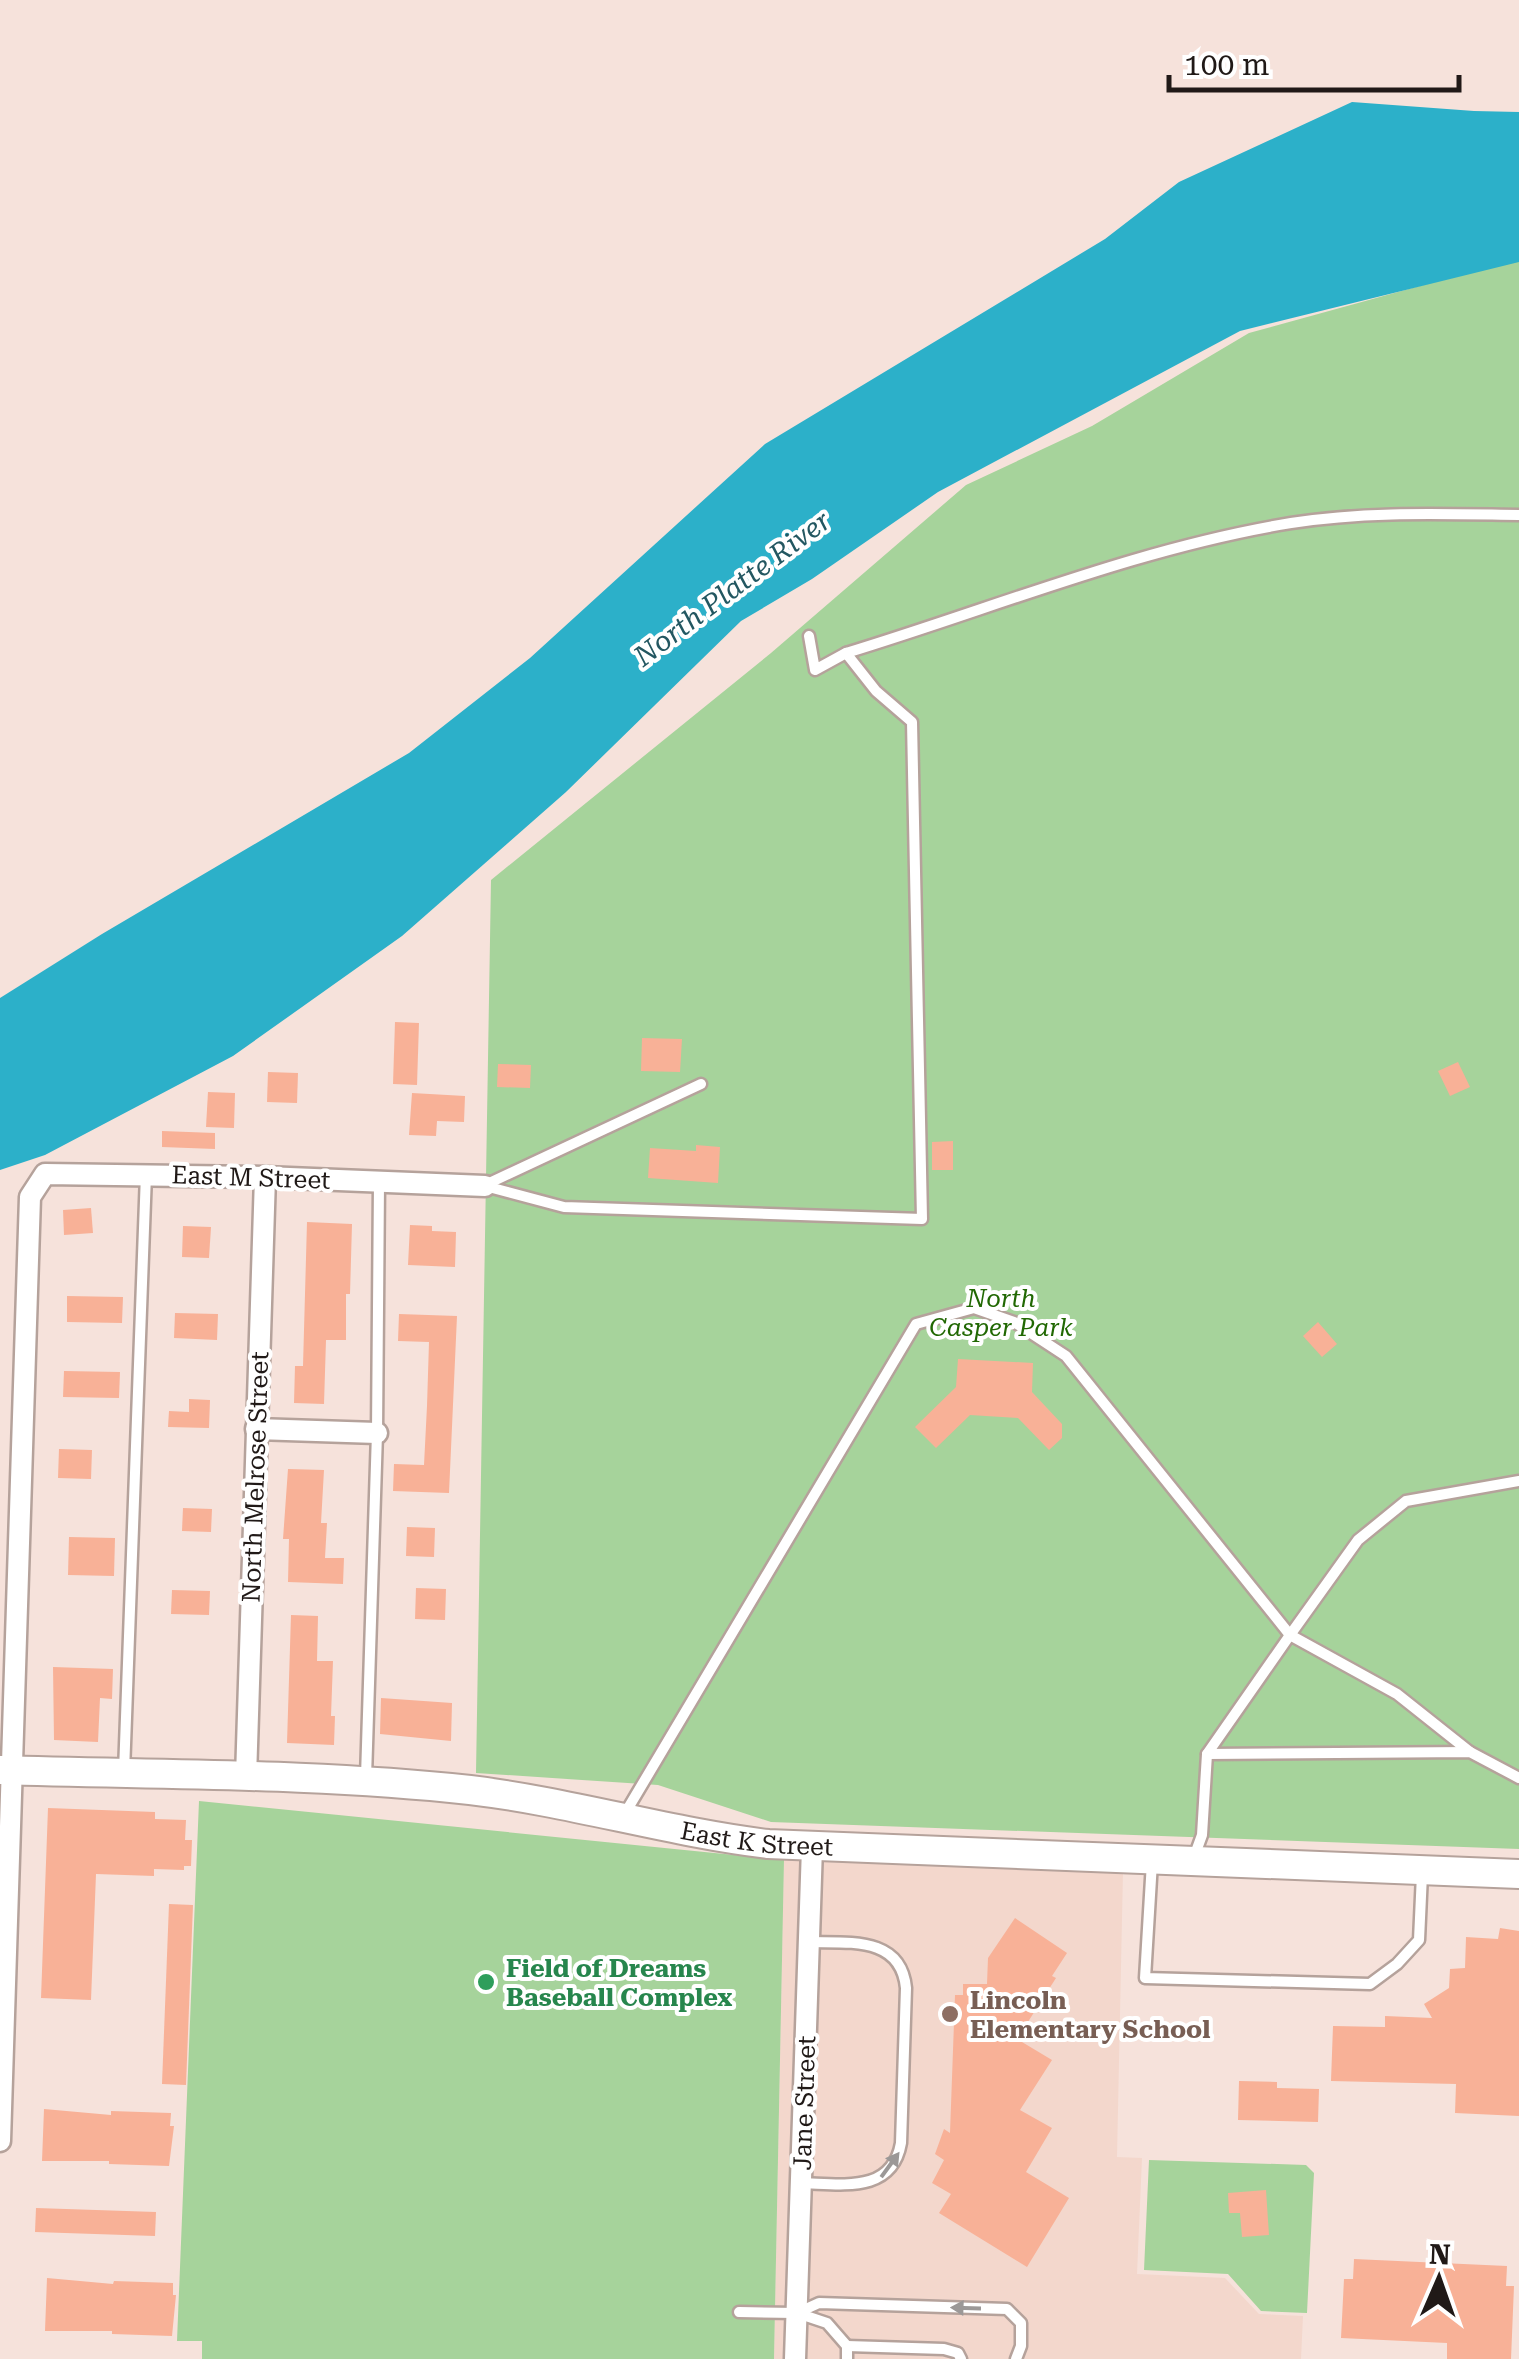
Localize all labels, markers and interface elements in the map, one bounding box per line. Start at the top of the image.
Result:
scale bar [1169,30,1459,92]
text: 100 m [1184,47,1269,82]
water label: North Platte River [627,504,837,674]
street label: East M Street [171,1160,331,1195]
park label: North Casper Park [929,1284,1073,1342]
street label: North Melrose Street [237,1351,274,1603]
street label: East K Street [678,1816,834,1862]
place label: Field of Dreams Baseball Complex [506,1954,733,2012]
marker: Field of Dreams Baseball Complex [475,1971,497,1993]
place label: Lincoln Elementary School [970,1986,1210,2044]
marker: Lincoln Elementary School [939,2003,961,2025]
street label: Jane Street [788,2035,821,2171]
one-way arrow [879,2151,900,2178]
north arrow [1389,2229,1489,2329]
text: N [1429,2238,1451,2271]
one-way arrow [950,2299,982,2315]

